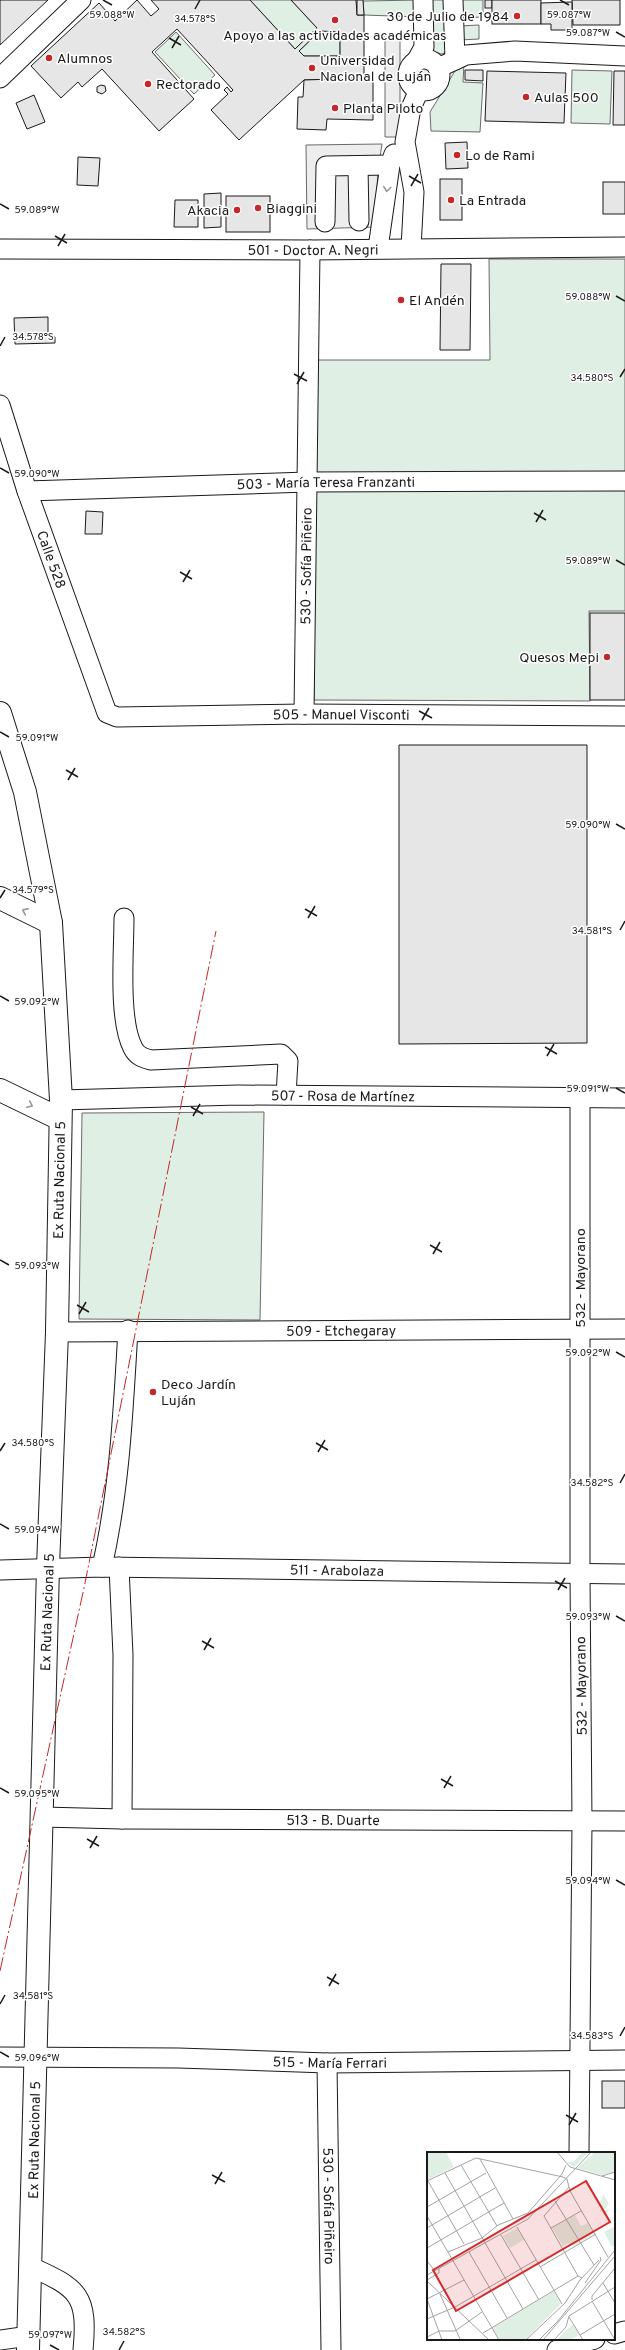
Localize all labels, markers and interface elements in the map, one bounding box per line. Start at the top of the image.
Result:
text: 59.088°W [89,9,135,22]
place label: 30 de Julio de 1984 [386,9,509,26]
text: 59.087°W [547,9,591,22]
marker: 30 de Julio de 1984 [512,11,522,21]
text: 34.578°S [174,13,216,26]
marker: Apoyo a las actividades académicas [330,15,340,25]
text: 59.087°W [566,27,610,40]
place label: Apoyo a las actividades académicas [223,28,447,45]
place label: Alumnos [57,51,113,68]
marker: Alumnos [44,53,54,63]
place label: Universidad Nacional de Luján [320,53,431,86]
marker: Universidad Nacional de Luján [307,63,317,73]
place label: Rectorado [156,77,221,94]
marker: Rectorado [143,79,153,89]
place label: Aulas 500 [534,90,599,107]
marker: Aulas 500 [521,92,531,102]
place label: Planta Piloto [343,101,423,118]
marker: Planta Piloto [330,103,340,113]
place label: Lo de Rami [465,148,535,165]
marker: Lo de Rami [452,150,462,160]
one-way arrow [383,186,392,192]
place label: La Entrada [459,193,526,210]
marker: La Entrada [446,195,456,205]
place label: Biaggini [266,201,317,218]
place label: Akacia [187,203,229,220]
marker: Biaggini [253,203,263,213]
text: 59.089°W [14,204,60,217]
marker: Akacia [232,205,242,215]
street label: 501 - Doctor A. Negri [247,242,379,260]
text: 59.088°W [565,291,611,304]
place label: El Andén [409,293,465,310]
marker: El Andén [396,295,406,305]
text: 34.578°S [12,331,54,344]
text: 34.580°S [570,372,614,385]
text: 59.090°W [14,468,60,481]
street label: 503 - María Teresa Franzanti [236,475,415,494]
street label: 530 - Sofía Piñeiro [298,507,317,625]
street label: Calle 528 [32,529,69,591]
text: 59.089°W [565,555,611,568]
place label: Quesos Mepi [519,650,599,667]
marker: Quesos Mepi [602,652,612,662]
street label: 505 - Manuel Visconti [273,707,410,725]
text: 59.091°W [16,732,58,745]
text: 59.090°W [565,819,611,832]
text: 34.579°S [12,884,54,897]
one-way arrow [22,908,30,916]
text: 34.581°S [572,925,612,938]
text: 59.092°W [14,996,60,1009]
text: 59.091°W [567,1083,609,1096]
street label: 507 - Rosa de Martínez [271,1088,415,1106]
one-way arrow [26,1100,33,1108]
street label: Ex Ruta Nacional 5 [51,1121,70,1239]
street label: 532 - Mayorano [573,1228,590,1328]
text: 59.093°W [14,1260,60,1273]
street label: 509 - Etchegaray [286,1323,396,1341]
text: 59.092°W [565,1347,611,1360]
place label: Deco Jardín Luján [161,1377,236,1410]
marker: Deco Jardín Luján [148,1387,158,1397]
text: 34.580°S [11,1437,55,1450]
text: 34.582°S [571,1477,613,1490]
text: 59.094°W [14,1524,60,1537]
street label: Ex Ruta Nacional 5 [38,1553,59,1671]
street label: 511 - Arabolaza [290,1563,384,1581]
text: 59.093°W [565,1611,611,1624]
street label: 532 - Mayorano [573,1636,592,1736]
text: 59.095°W [14,1788,60,1801]
street label: 513 - B. Duarte [286,1813,380,1830]
text: 59.094°W [565,1875,611,1888]
text: 34.581°S [13,1990,53,2003]
text: 34.583°S [571,2030,613,2043]
text: 59.096°W [14,2052,60,2065]
street label: 515 - María Ferrari [272,2054,387,2073]
street label: Ex Ruta Nacional 5 [26,2081,45,2199]
street label: 530 - Sofía Piñeiro [318,2147,337,2265]
inset map [427,2152,615,2340]
text: 34.582°S [103,2326,145,2339]
text: 59.097°W [28,2329,72,2342]

